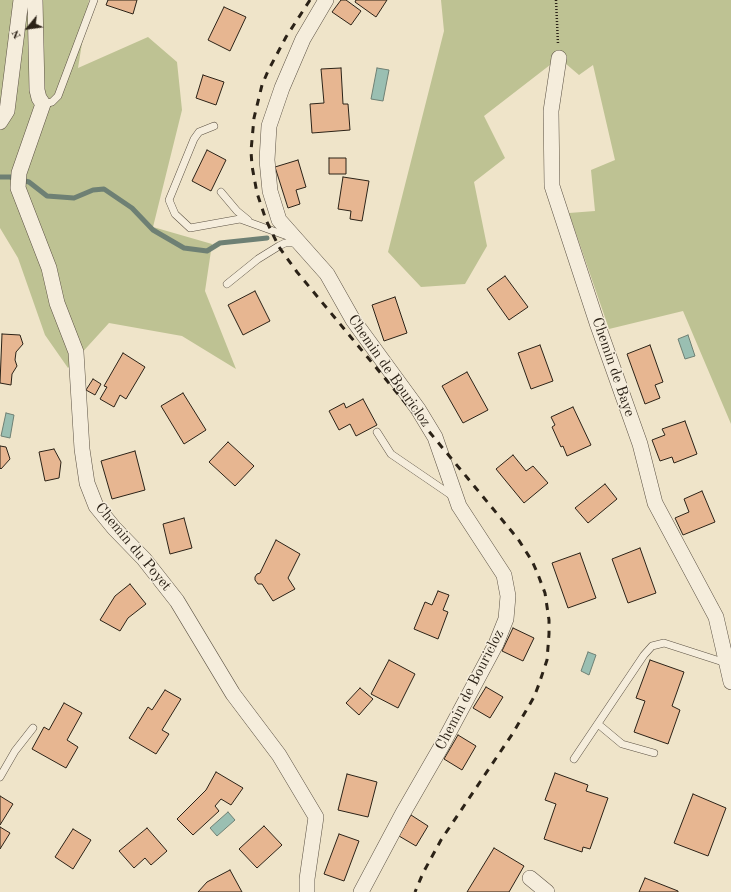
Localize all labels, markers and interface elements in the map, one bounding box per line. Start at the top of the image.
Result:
north arrow [8,8,48,48]
text: N [10,28,24,40]
street label: Chemin de Bouricloz [344,311,434,431]
street label: Chemin de Baye [588,315,638,419]
street label: Chemin du Poyet [91,499,175,595]
street label: Chemin de Bouricloz [432,627,508,753]

